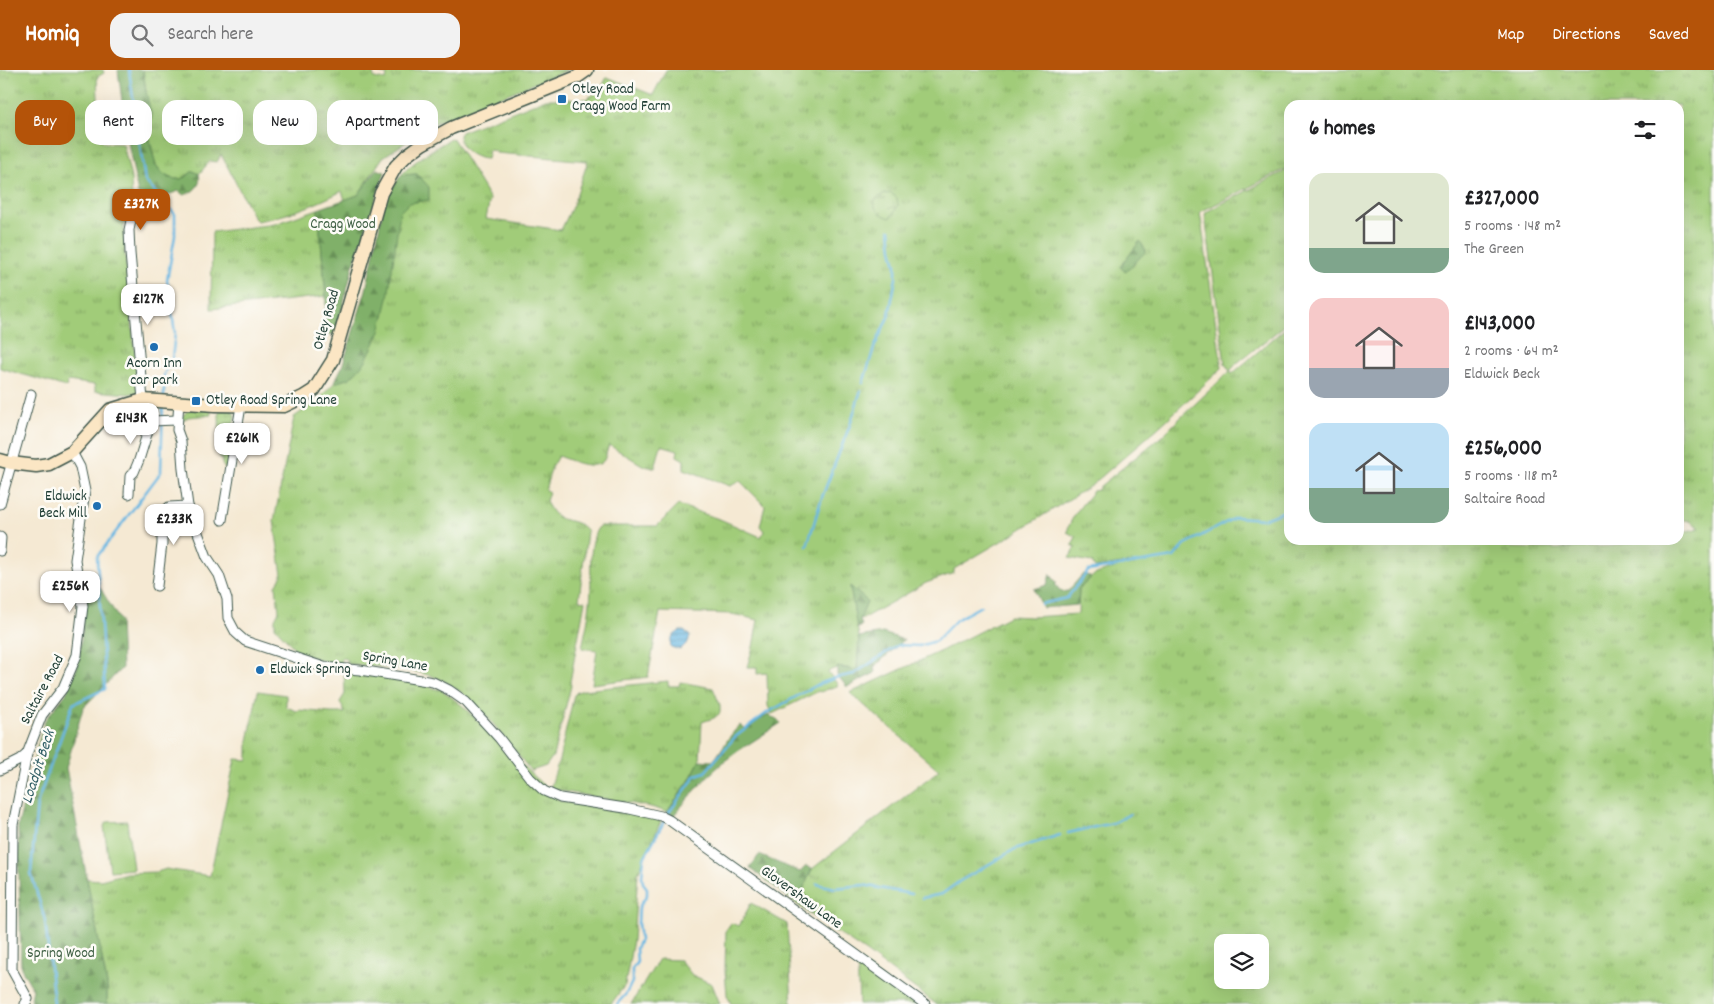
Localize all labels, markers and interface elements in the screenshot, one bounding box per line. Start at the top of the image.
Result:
search box [110,13,460,58]
text: Homiq [25,18,80,52]
icon: search [128,21,156,49]
text: Search here [168,22,253,49]
text: Map [1497,23,1524,48]
text: Directions [1552,23,1621,48]
text: Saved [1649,23,1689,48]
place label: Otley Road Cragg Wood Farm [572,79,671,118]
marker: Otley Road Cragg Wood Farm [556,93,568,105]
chip: Buy [15,100,75,145]
chip: Rent [85,100,152,145]
chip: Filters [162,100,243,145]
chip: New [253,100,317,145]
chip: Apartment [327,100,438,145]
text: 6 homes [1309,115,1376,145]
icon: filters [1631,116,1659,144]
text: £327,000 [1464,185,1539,215]
pin: £327K [106,189,176,231]
text: £327K [123,193,159,216]
icon: home [1349,193,1409,253]
park label: Cragg Wood [310,214,376,236]
text: 5 rooms · 148 m² [1464,215,1561,238]
text: The Green [1464,238,1524,261]
pin: £127K [113,284,183,326]
street label: Otley Road [308,287,346,353]
text: £127K [132,288,164,311]
text: £143,000 [1464,310,1535,340]
icon: home [1349,318,1409,378]
text: 2 rooms · 64 m² [1464,340,1559,363]
marker: Acorn Inn car park [148,341,160,353]
place label: Acorn Inn car park [126,353,182,392]
text: Eldwick Beck [1464,363,1540,386]
place label: Otley Road Spring Lane [206,390,337,412]
marker: Otley Road Spring Lane [190,395,202,407]
pin: £143K [96,402,166,445]
text: £143K [115,407,147,430]
pin: £261K [207,422,277,465]
text: £261K [225,427,259,450]
text: £256,000 [1464,435,1542,465]
icon: home [1349,443,1409,503]
text: 5 rooms · 118 m² [1464,465,1558,488]
place label: Eldwick Beck Mill [39,486,87,525]
text: Saltaire Road [1464,488,1545,511]
marker: Eldwick Beck Mill [91,500,103,512]
pin: £233K [139,504,209,546]
text: £233K [156,508,192,531]
pin: £256K [35,570,105,613]
text: £256K [51,575,89,598]
street label: Spring Lane [361,645,430,679]
street label: Saltaire Road [15,651,71,729]
place label: Eldwick Spring [270,659,351,681]
marker: Eldwick Spring [254,664,266,676]
water label: Loadpit Beck [16,726,62,807]
street label: Glovershaw Lane [756,861,847,935]
map controls [1214,934,1269,989]
button: layers [1214,934,1269,989]
park label: Spring Wood [27,943,95,965]

